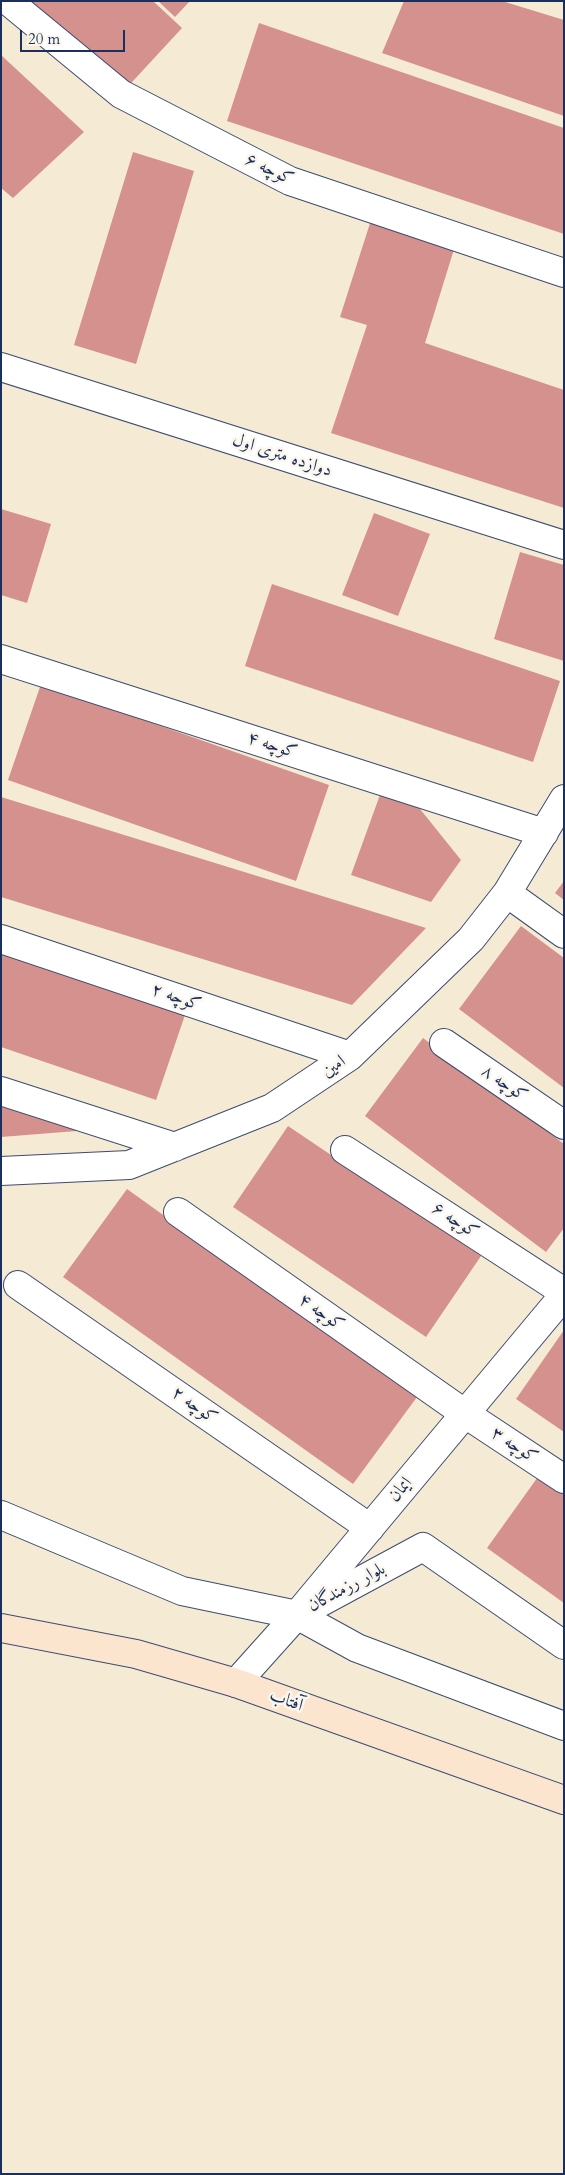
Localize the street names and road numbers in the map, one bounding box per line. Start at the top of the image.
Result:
street label: کوچه ۶ [241,149,297,191]
street label: دوازده متری اول [229,430,335,482]
street label: کوچه ۴ [244,728,300,764]
street label: کوچه ۲ [148,979,204,1017]
street label: امین [318,1051,350,1083]
street label: کوچه ۸ [477,1061,531,1107]
street label: کوچه ۶ [428,1198,482,1244]
street label: کوچه ۴ [294,1289,348,1337]
street label: کوچه ۲ [167,1382,221,1430]
street label: کوچه ۳ [487,1423,541,1469]
street label: ایمان [384,1473,418,1507]
street label: بلوار رزمندگان [305,1559,389,1617]
street label: آفتاب [266,1685,306,1717]

